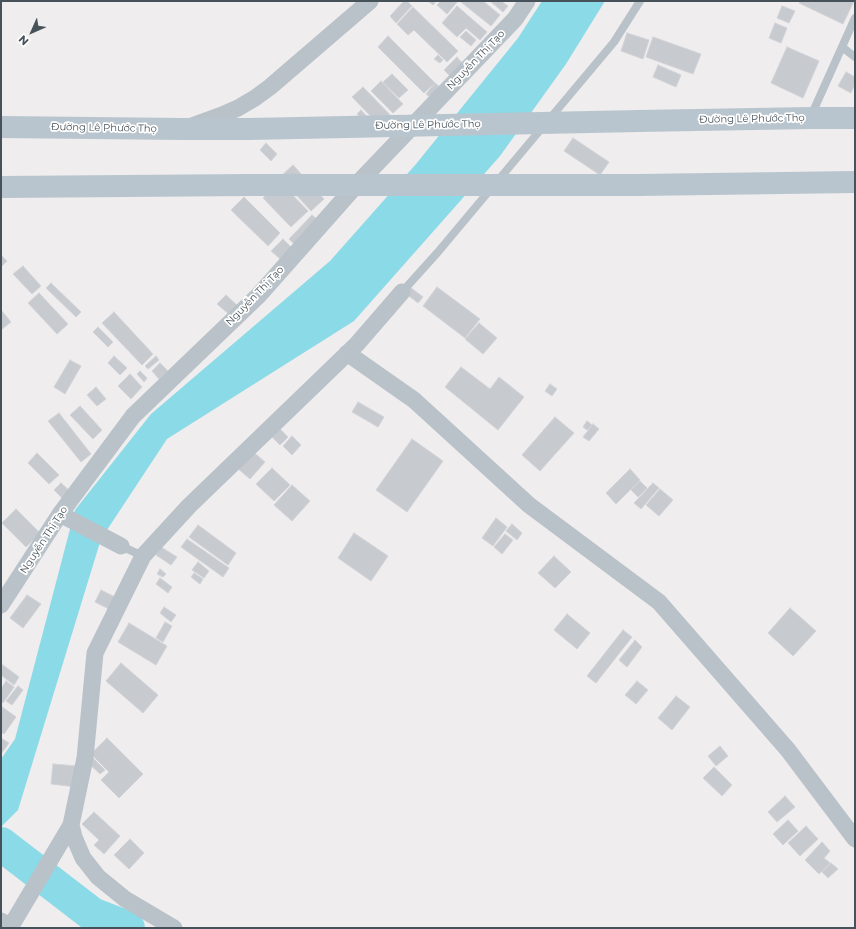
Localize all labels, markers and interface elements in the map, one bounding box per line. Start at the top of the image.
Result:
north arrow [12,12,52,52]
street label: Nguyễn Thị Tạo [445,28,507,92]
text: N [15,32,32,49]
street label: Đường Lê Phước Thọ [699,112,805,126]
street label: Đường Lê Phước Thọ [375,118,481,132]
street label: Đường Lê Phước Thọ [51,121,157,135]
street label: Nguyễn Thị Tạo [224,264,286,328]
street label: Nguyễn Thị Tạo [18,504,70,576]

